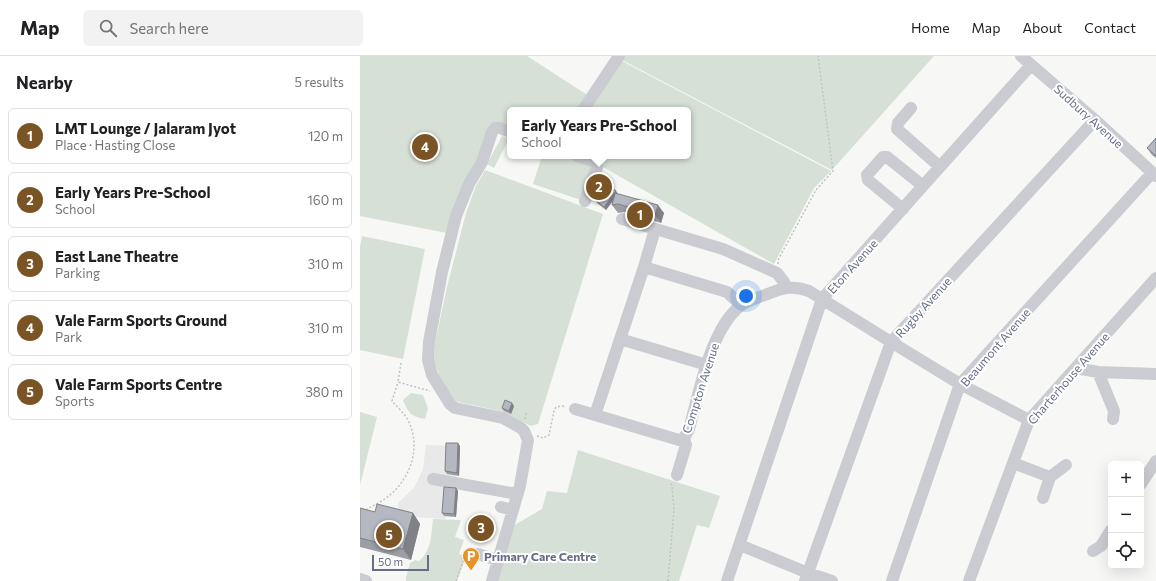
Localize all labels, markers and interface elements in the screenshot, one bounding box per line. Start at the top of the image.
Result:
search box [83,10,363,46]
text: Map [20,16,59,39]
icon: search [97,17,119,39]
text: Search here [129,19,209,37]
text: Home [911,19,950,36]
text: Map [972,19,1000,36]
text: About [1022,19,1062,36]
text: Contact [1084,19,1136,36]
text: Nearby [16,72,73,93]
text: 5 results [294,74,344,90]
street label: Sudbury Avenue [1052,81,1126,151]
popup [507,107,691,159]
text: Early Years Pre-School [521,116,677,134]
text: LMT Lounge / Jalaram Jyot [55,119,236,137]
text: 1 [27,128,33,144]
text: 120 m [308,128,343,144]
pin: 4 [412,132,438,162]
text: School [521,134,562,150]
text: Place · Hasting Close [55,137,175,153]
pin: 2 [586,172,612,202]
text: Early Years Pre-School [55,183,211,201]
text: 2 [26,192,34,208]
text: 160 m [307,192,343,208]
pin: 1 [627,200,653,230]
text: School [55,201,95,217]
street label: Eton Avenue [824,236,880,296]
text: East Lane Theatre [55,247,178,265]
text: 3 [26,256,34,272]
text: 310 m [308,256,343,272]
text: Parking [55,265,100,281]
street label: Rugby Avenue [892,274,954,340]
your location [736,286,756,306]
street label: Beaumont Avenue [957,305,1033,389]
text: Vale Farm Sports Ground [55,311,227,329]
text: 4 [26,320,34,336]
text: 310 m [308,320,343,336]
text: Park [55,329,82,345]
street label: Charterhouse Avenue [1024,329,1112,427]
street label: Compton Avenue [679,341,721,435]
text: Vale Farm Sports Centre [55,375,222,393]
text: 5 [26,384,34,400]
text: 380 m [305,384,343,400]
text: Sports [55,393,95,409]
map controls [1108,461,1144,569]
button: + [1108,461,1144,497]
button: − [1108,497,1144,533]
pin: 3 [468,513,494,543]
pin: 5 [376,520,402,550]
button: locate [1108,533,1144,569]
parking icon: Primary Care Centre [461,546,481,571]
place label: Primary Care Centre [484,549,596,563]
scale bar [372,553,429,572]
text: 50 m [378,555,403,568]

